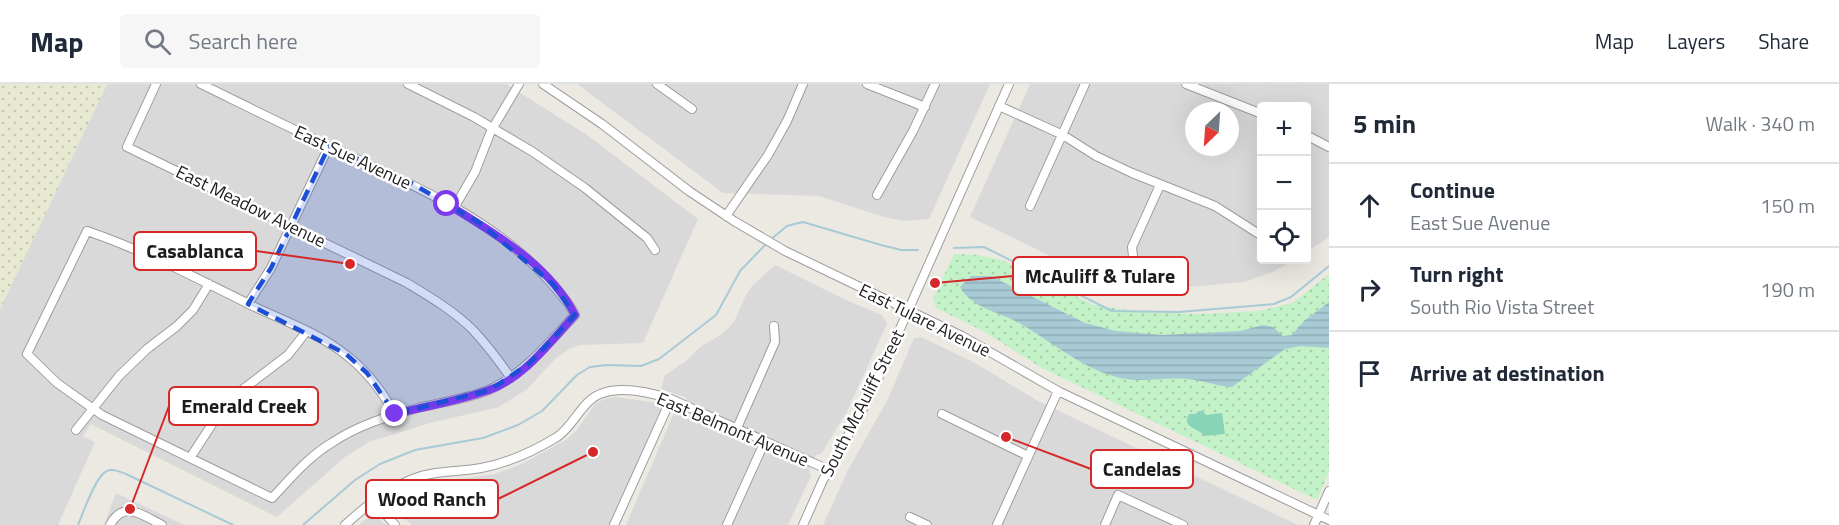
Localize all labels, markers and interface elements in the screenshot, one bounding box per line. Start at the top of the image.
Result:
search box [120,14,540,68]
text: Map [30,20,84,63]
text: Search here [189,24,298,58]
icon: search [141,25,174,58]
text: Map [1595,25,1634,57]
text: Layers [1667,25,1725,57]
text: Share [1758,25,1809,57]
north arrow [1185,102,1239,156]
map controls [1257,102,1311,264]
button: + [1257,102,1311,156]
text: 5 min [1353,104,1416,143]
text: Walk · 340 m [1706,108,1815,139]
street label: East Sue Avenue [290,118,416,196]
button: − [1257,156,1311,210]
street label: East Meadow Avenue [172,158,330,254]
text: Continue [1410,173,1495,207]
icon: ahead [1353,189,1386,222]
route start [433,190,459,216]
text: 150 m [1760,190,1815,221]
text: East Sue Avenue [1410,207,1550,238]
button: locate [1257,210,1311,264]
callout: Casablanca [134,232,256,270]
text: Casablanca [146,235,244,266]
callout: McAuliff & Tulare [1013,257,1188,295]
text: Turn right [1410,257,1504,291]
text: McAuliff & Tulare [1025,260,1175,291]
icon: right [1353,273,1386,306]
text: 190 m [1760,274,1815,305]
street label: East Tulare Avenue [855,276,995,364]
text: South Rio Vista Street [1410,291,1594,322]
street label: South McAuliff Street [813,324,911,481]
text: Arrive at destination [1410,356,1605,390]
icon: arrive [1353,357,1386,390]
street label: East Belmont Avenue [653,385,813,473]
callout: Emerald Creek [169,387,318,425]
text: Emerald Creek [181,390,307,421]
route end [381,400,407,426]
callout: Candelas [1091,450,1193,488]
text: Candelas [1103,453,1181,484]
callout: Wood Ranch [366,480,498,518]
text: Wood Ranch [378,483,486,514]

